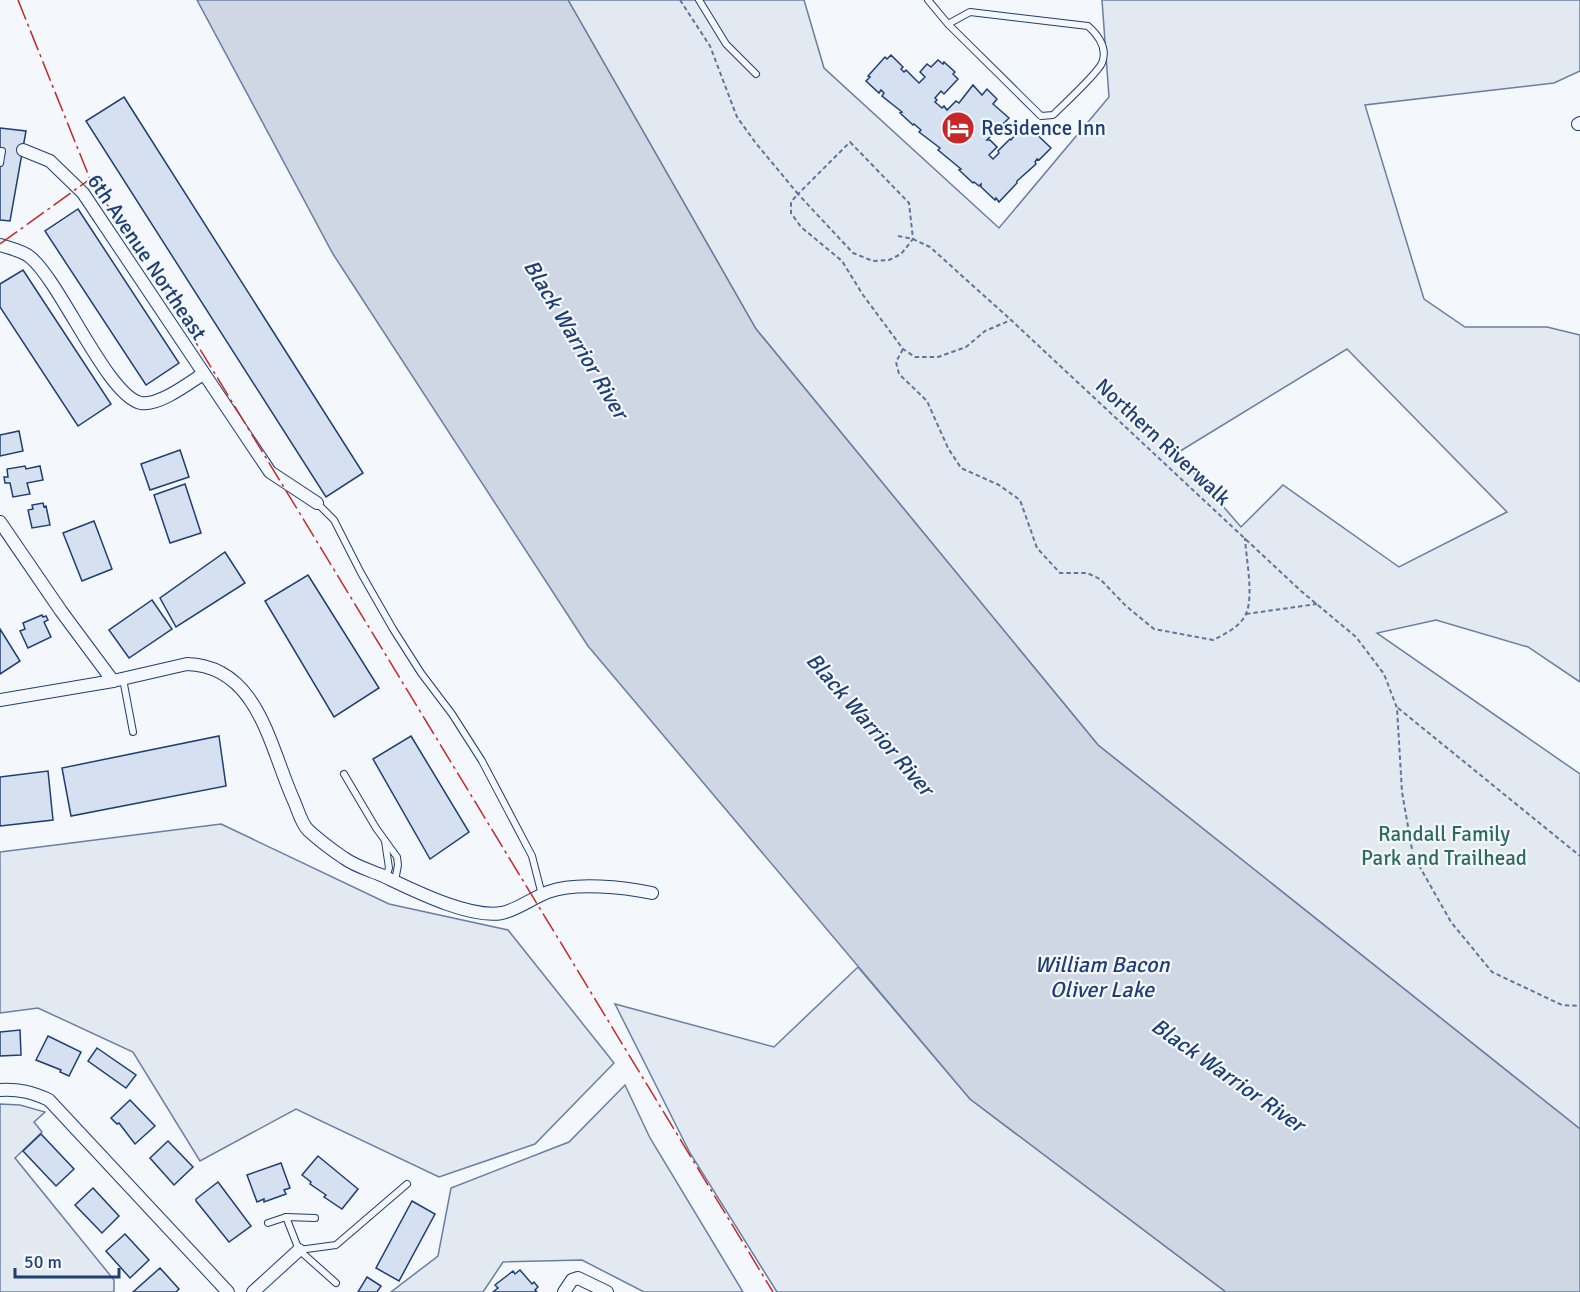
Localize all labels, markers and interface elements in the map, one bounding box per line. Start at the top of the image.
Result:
hotel icon: Residence Inn [940,110,976,146]
place label: Residence Inn [981,115,1106,141]
street label: 6th Avenue Northeast [82,169,212,345]
water label: Black Warrior River [518,255,636,426]
street label: Northern Riverwalk [1090,373,1236,511]
water label: Black Warrior River [800,647,941,803]
park label: Randall Family Park and Trailhead [1361,821,1527,871]
water label: William Bacon Oliver Lake [1035,951,1170,1003]
water label: Black Warrior River [1146,1012,1312,1140]
scale bar [15,1241,118,1279]
text: 50 m [24,1251,62,1273]

